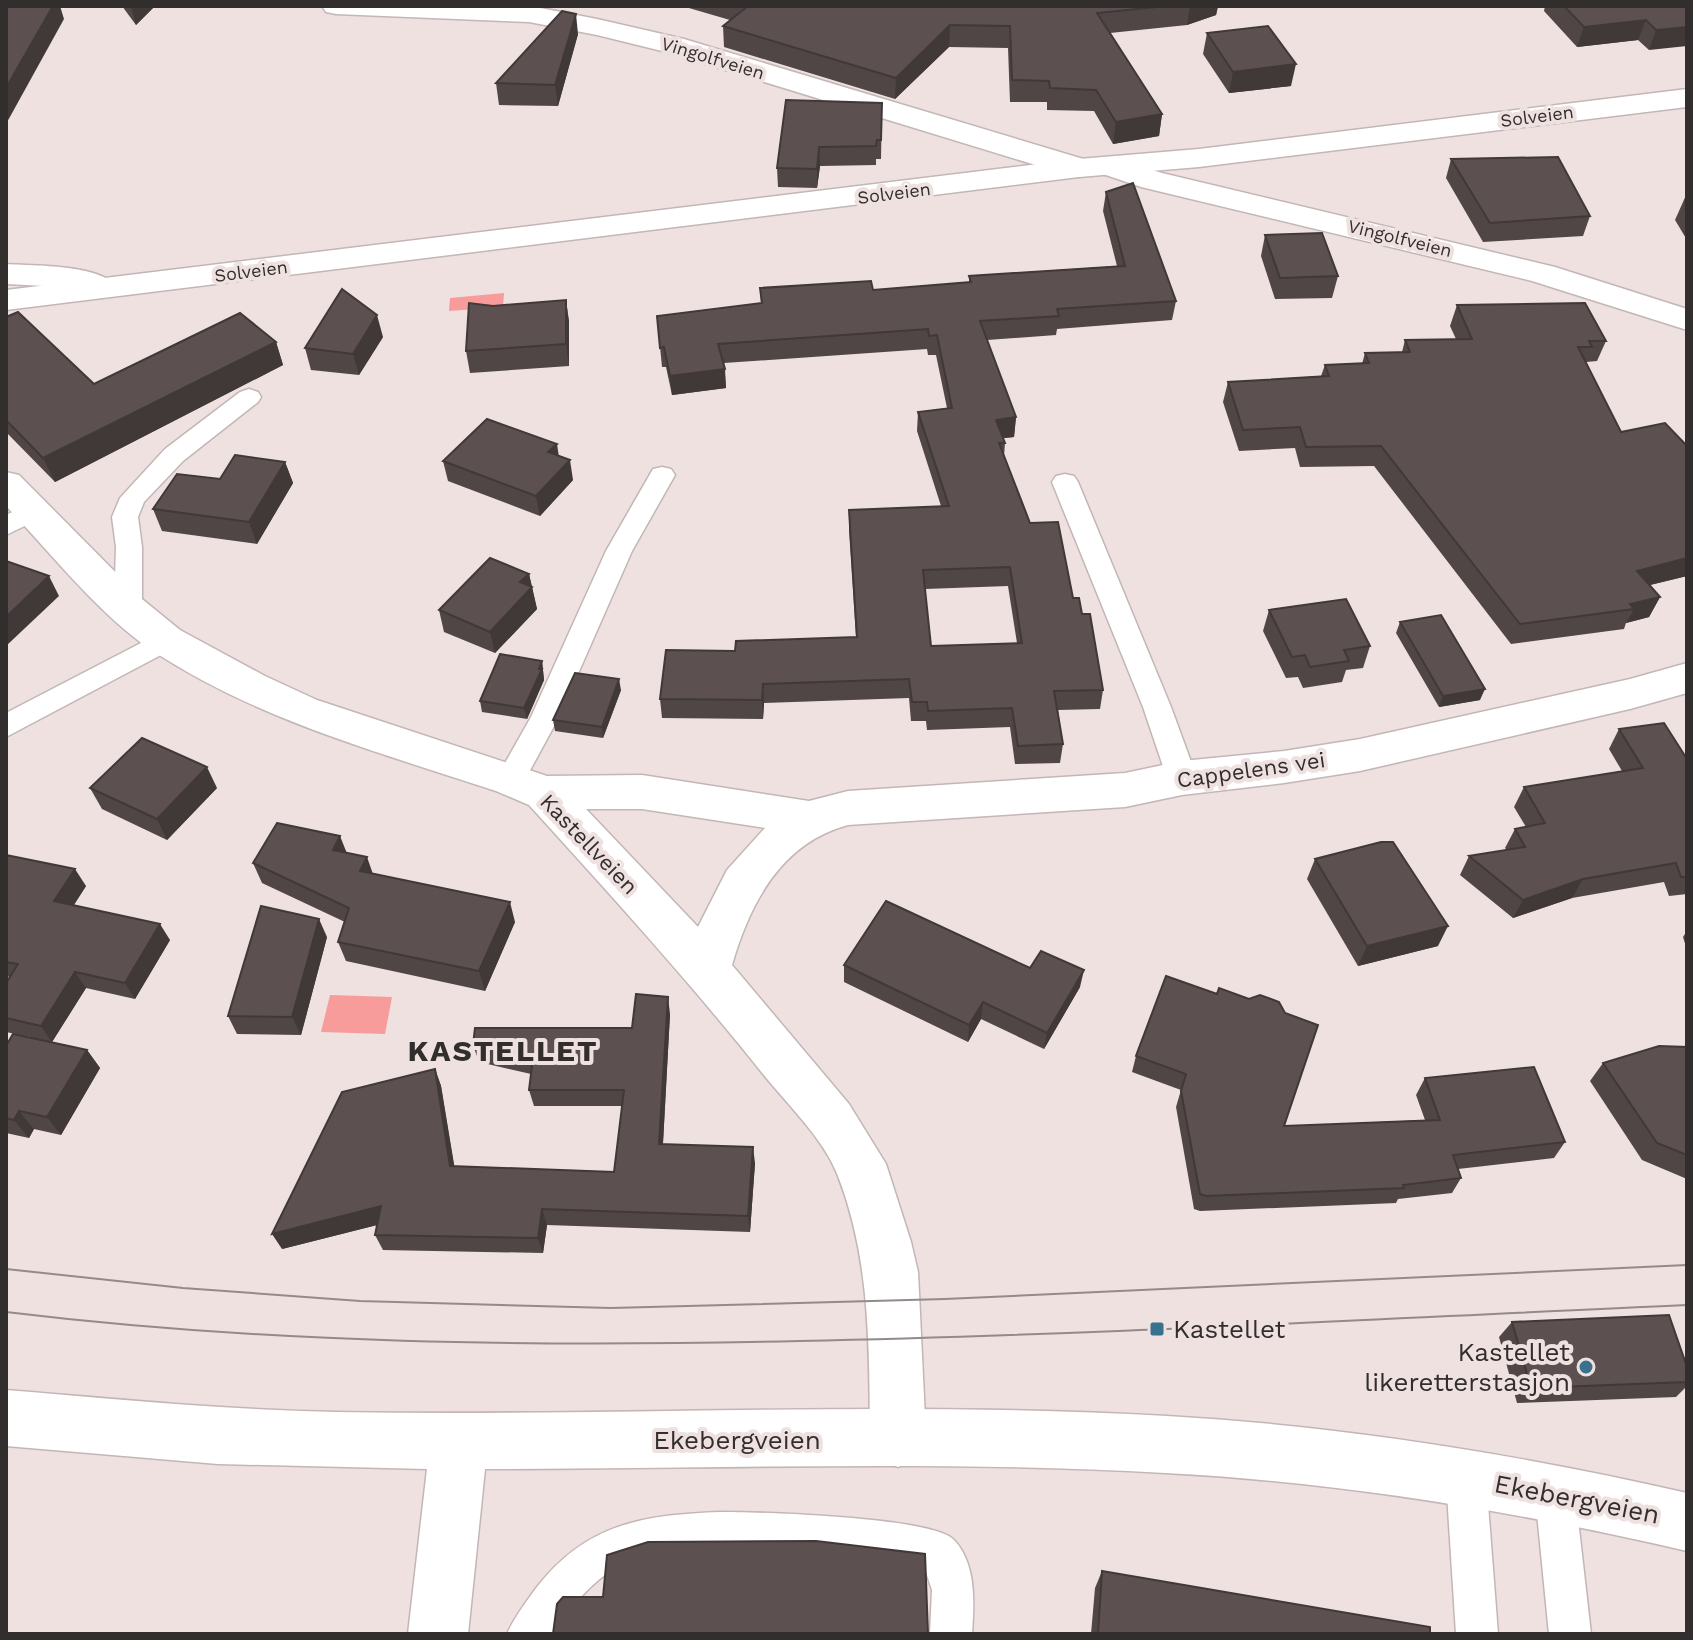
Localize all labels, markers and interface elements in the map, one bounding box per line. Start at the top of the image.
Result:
street label: Vingolfveien [659,32,767,84]
street label: Solveien [1499,101,1575,131]
street label: Solveien [856,178,932,208]
street label: Vingolfveien [1346,215,1454,261]
street label: Solveien [213,256,289,286]
street label: Cappelens vei [1175,747,1327,793]
street label: Kastellveien [535,789,643,899]
district label: KASTELLET [407,1033,599,1068]
place label: Kastellet [1173,1314,1286,1344]
marker: Kastellet [1148,1320,1166,1338]
place label: Kastellet likeretterstasjon [1364,1337,1570,1397]
marker: Kastellet likeretterstasjon [1577,1358,1595,1376]
street label: Ekebergveien [653,1425,821,1455]
street label: Ekebergveien [1492,1468,1662,1530]

